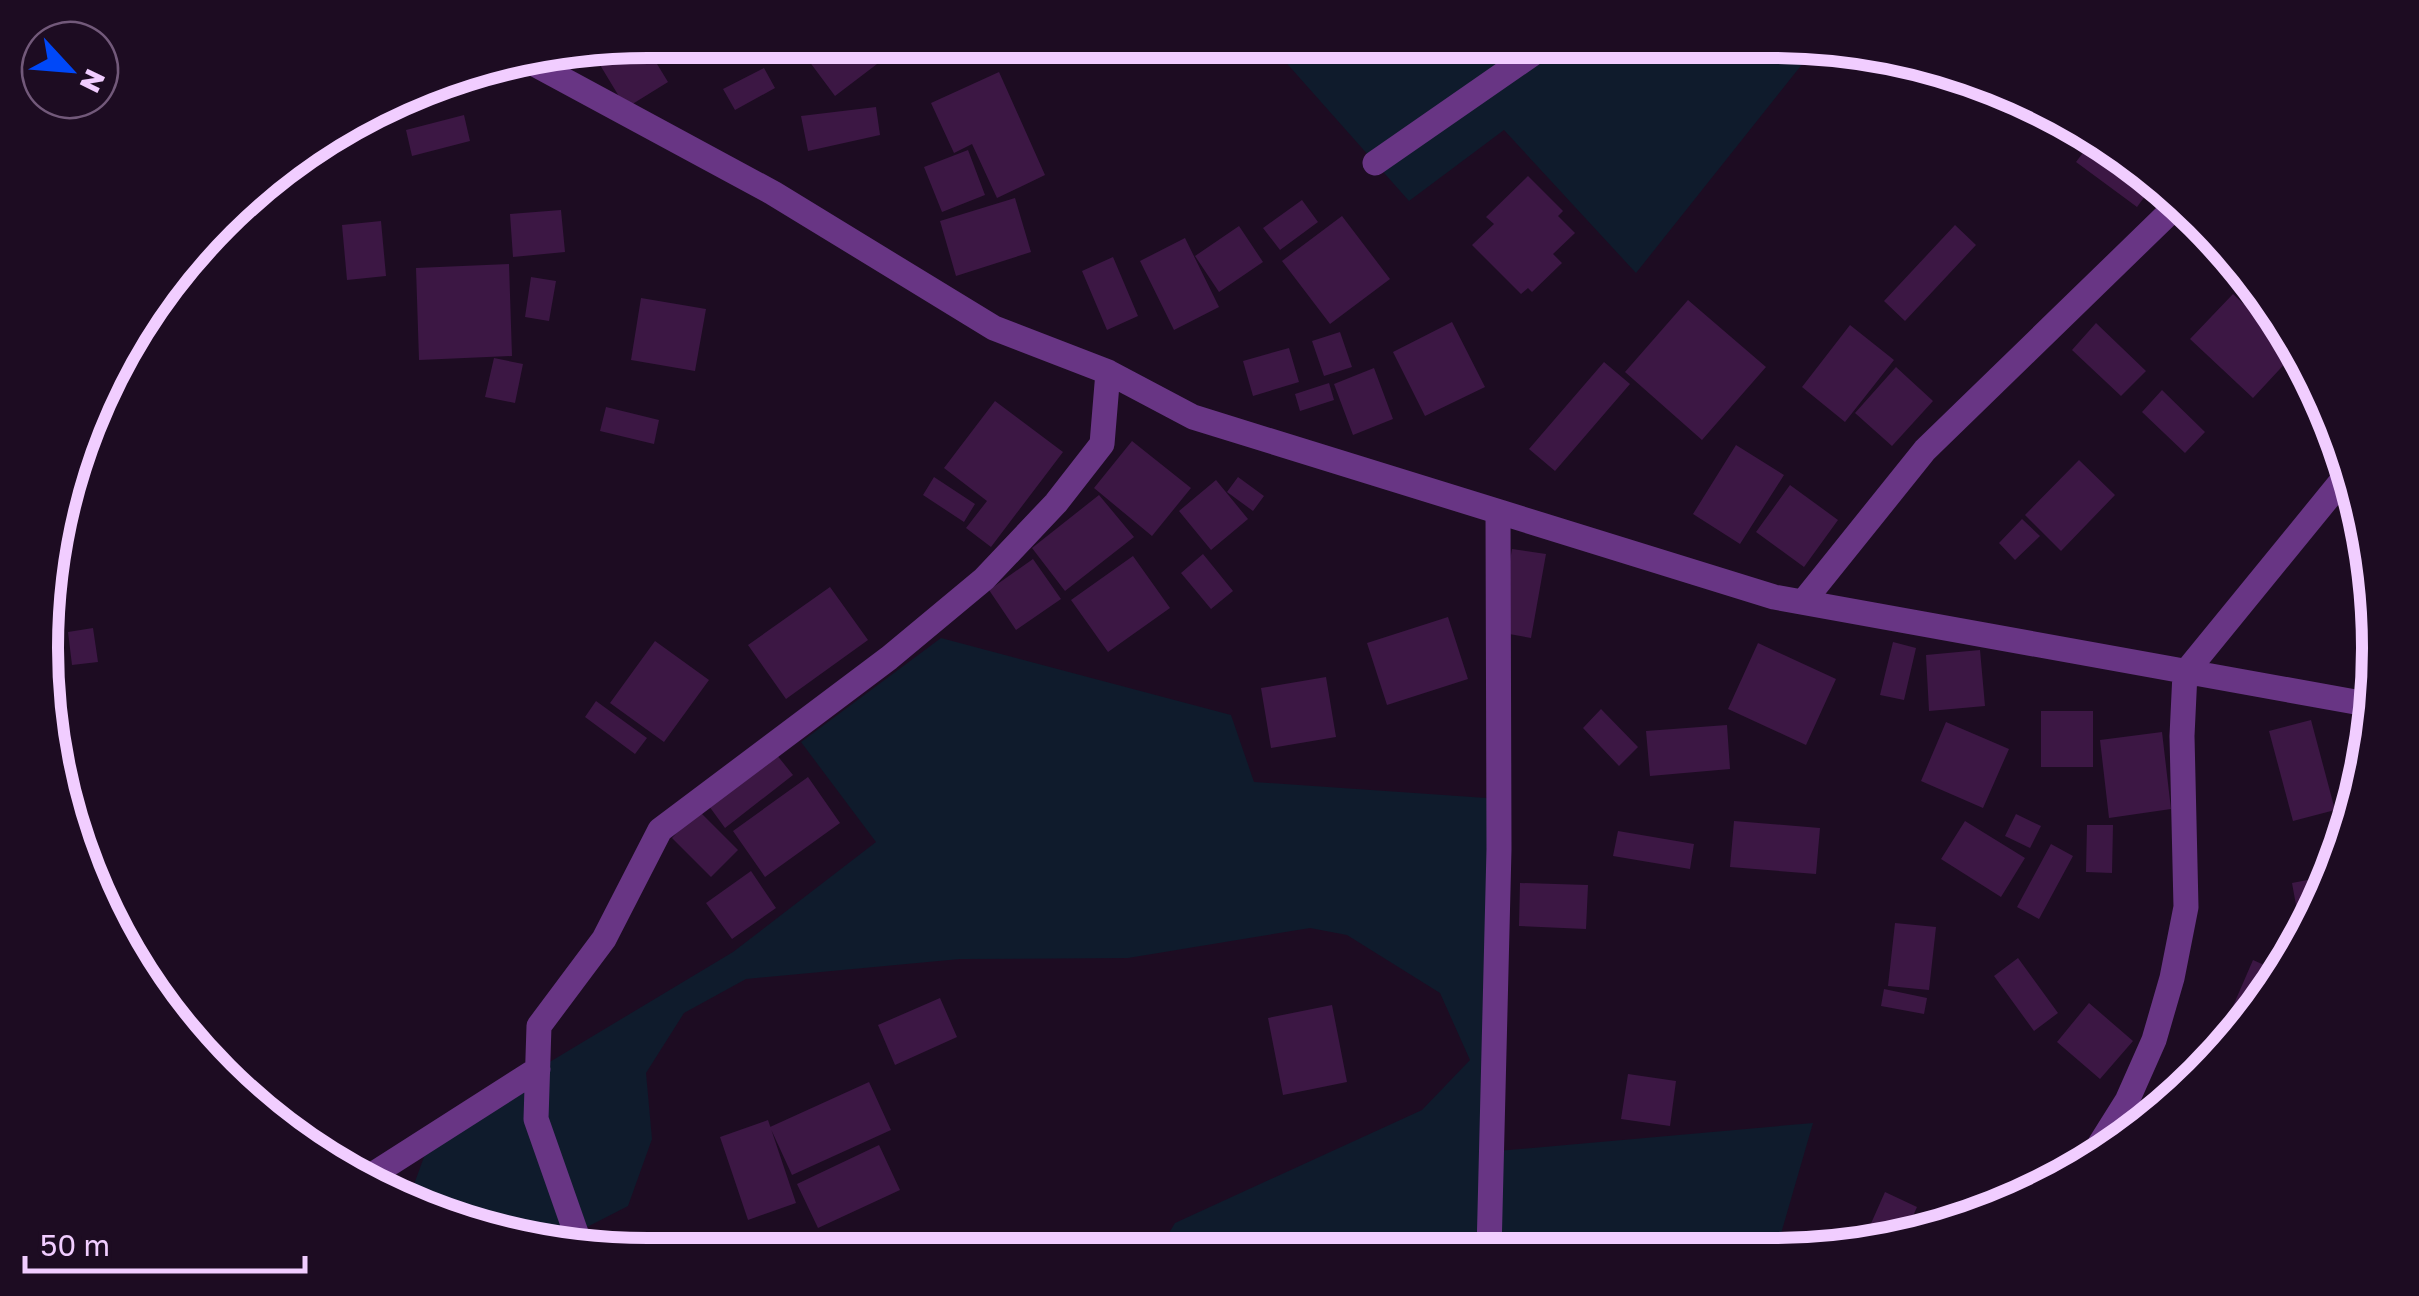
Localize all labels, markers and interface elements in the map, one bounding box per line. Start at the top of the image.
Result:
north arrow [20,20,120,120]
text: N [73,64,112,98]
scale bar [25,1211,305,1273]
text: 50 m [40,1227,110,1263]

